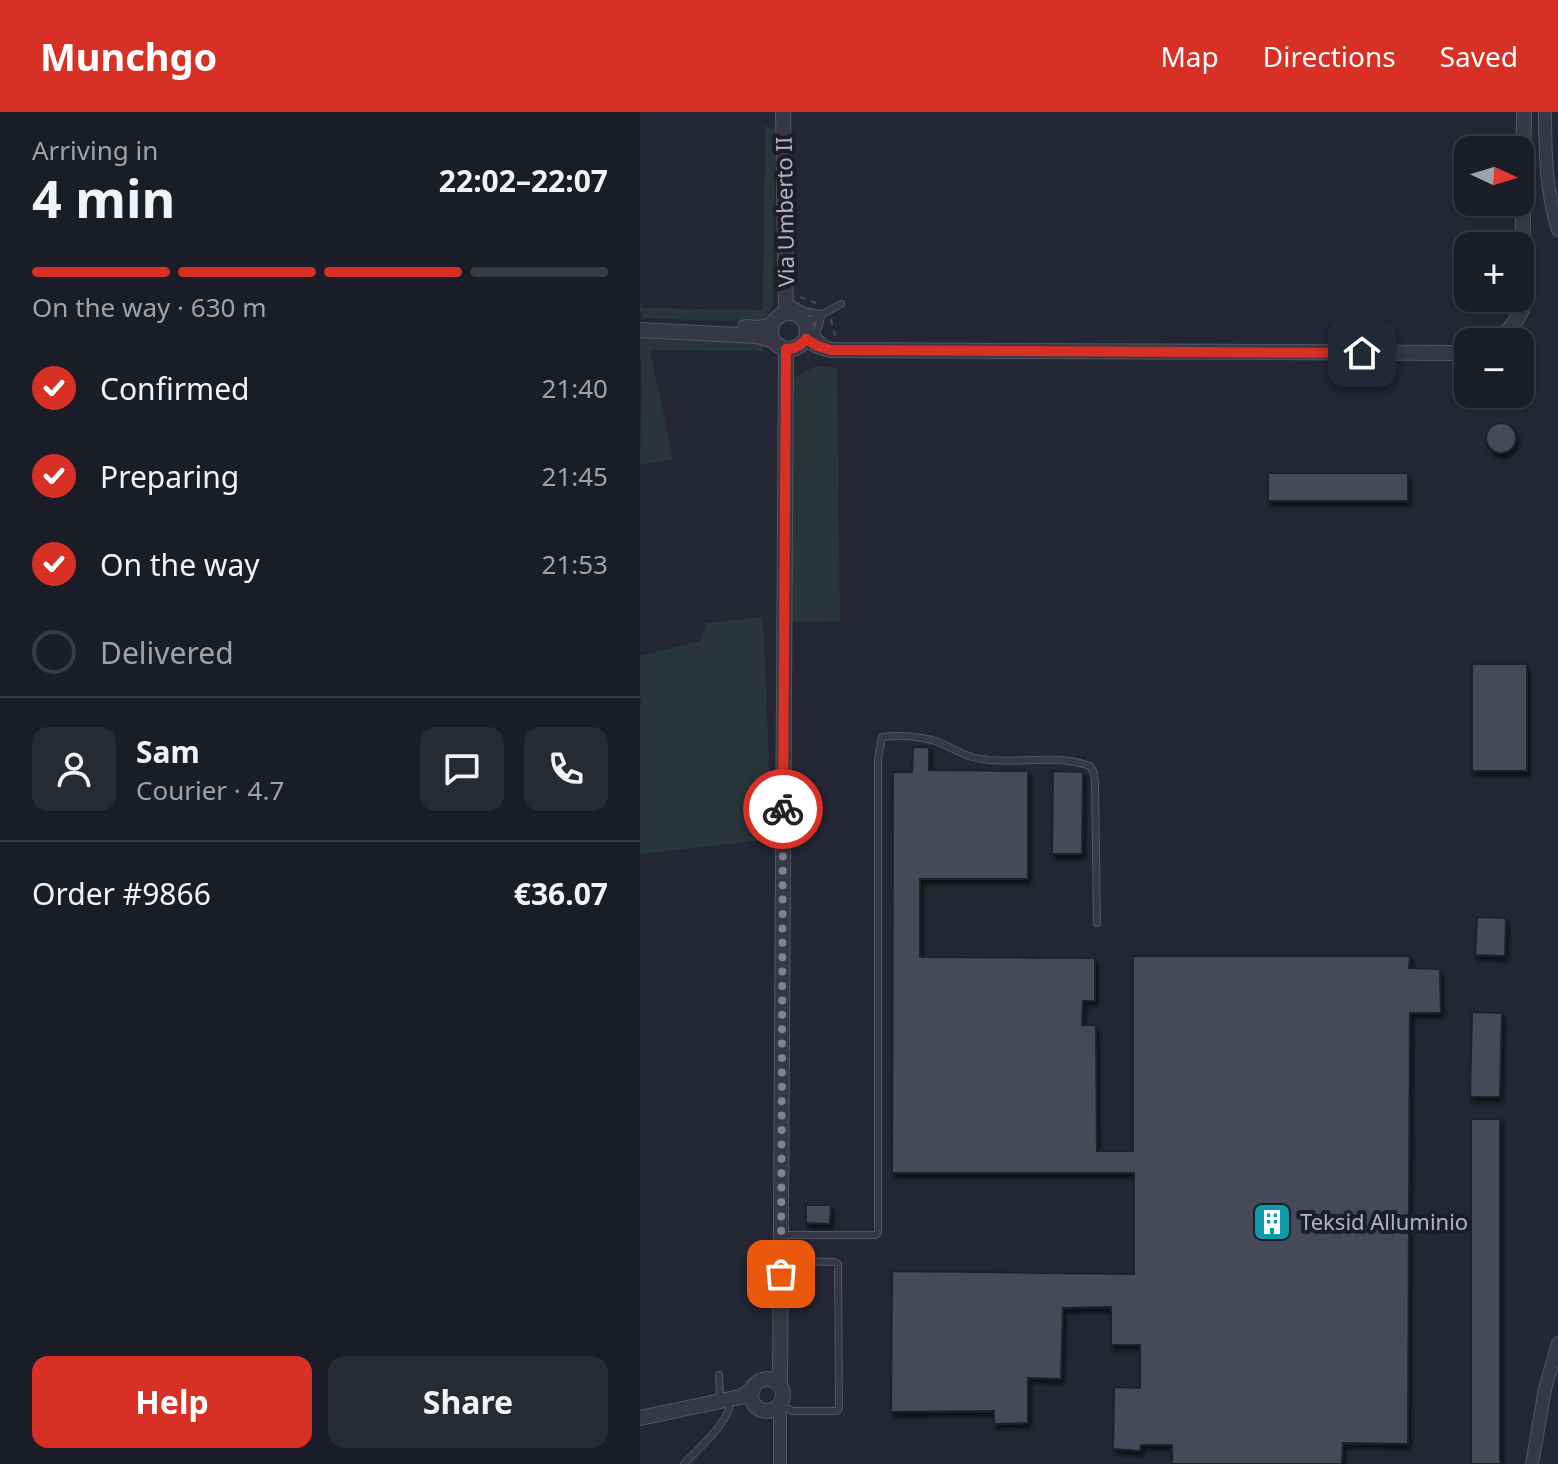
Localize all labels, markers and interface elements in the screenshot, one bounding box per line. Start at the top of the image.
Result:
text: Munchgo [40,30,217,82]
text: Map [1160,37,1219,75]
text: Directions [1263,37,1396,75]
text: Saved [1440,37,1518,75]
text: Arriving in [32,132,158,168]
north arrow [1454,136,1534,216]
map controls [1454,136,1534,408]
street label: Via Umberto II [768,137,800,288]
text: 22:02–22:07 [439,160,608,201]
text: 4 min [32,162,175,233]
button: + [1454,232,1534,312]
text: On the way · 630 m [32,289,266,325]
pin [1328,319,1396,387]
button: − [1454,328,1534,408]
icon: home [1340,331,1384,375]
icon: check [32,366,76,410]
text: Confirmed [100,368,250,409]
text: 21:40 [542,370,608,406]
icon: check [32,454,76,498]
text: Preparing [100,456,239,497]
text: 21:45 [542,458,608,494]
icon: check [32,542,76,586]
text: On the way [100,544,260,585]
text: 21:53 [542,546,608,582]
text: Delivered [100,632,234,673]
button: person [32,727,116,811]
button: chat [420,727,504,811]
button: phone [524,727,608,811]
text: Sam [136,731,200,772]
courier [743,769,823,849]
text: Courier · 4.7 [136,772,284,808]
icon: bike [761,787,805,831]
text: Order #9866 [32,873,211,914]
text: €36.07 [514,873,608,914]
building icon: Teksid Alluminio [1251,1201,1293,1243]
place label: Teksid Alluminio [1300,1206,1468,1236]
pin [747,1240,815,1308]
icon: bag [759,1252,803,1296]
button: Help [32,1356,312,1448]
button: Share [328,1356,608,1448]

